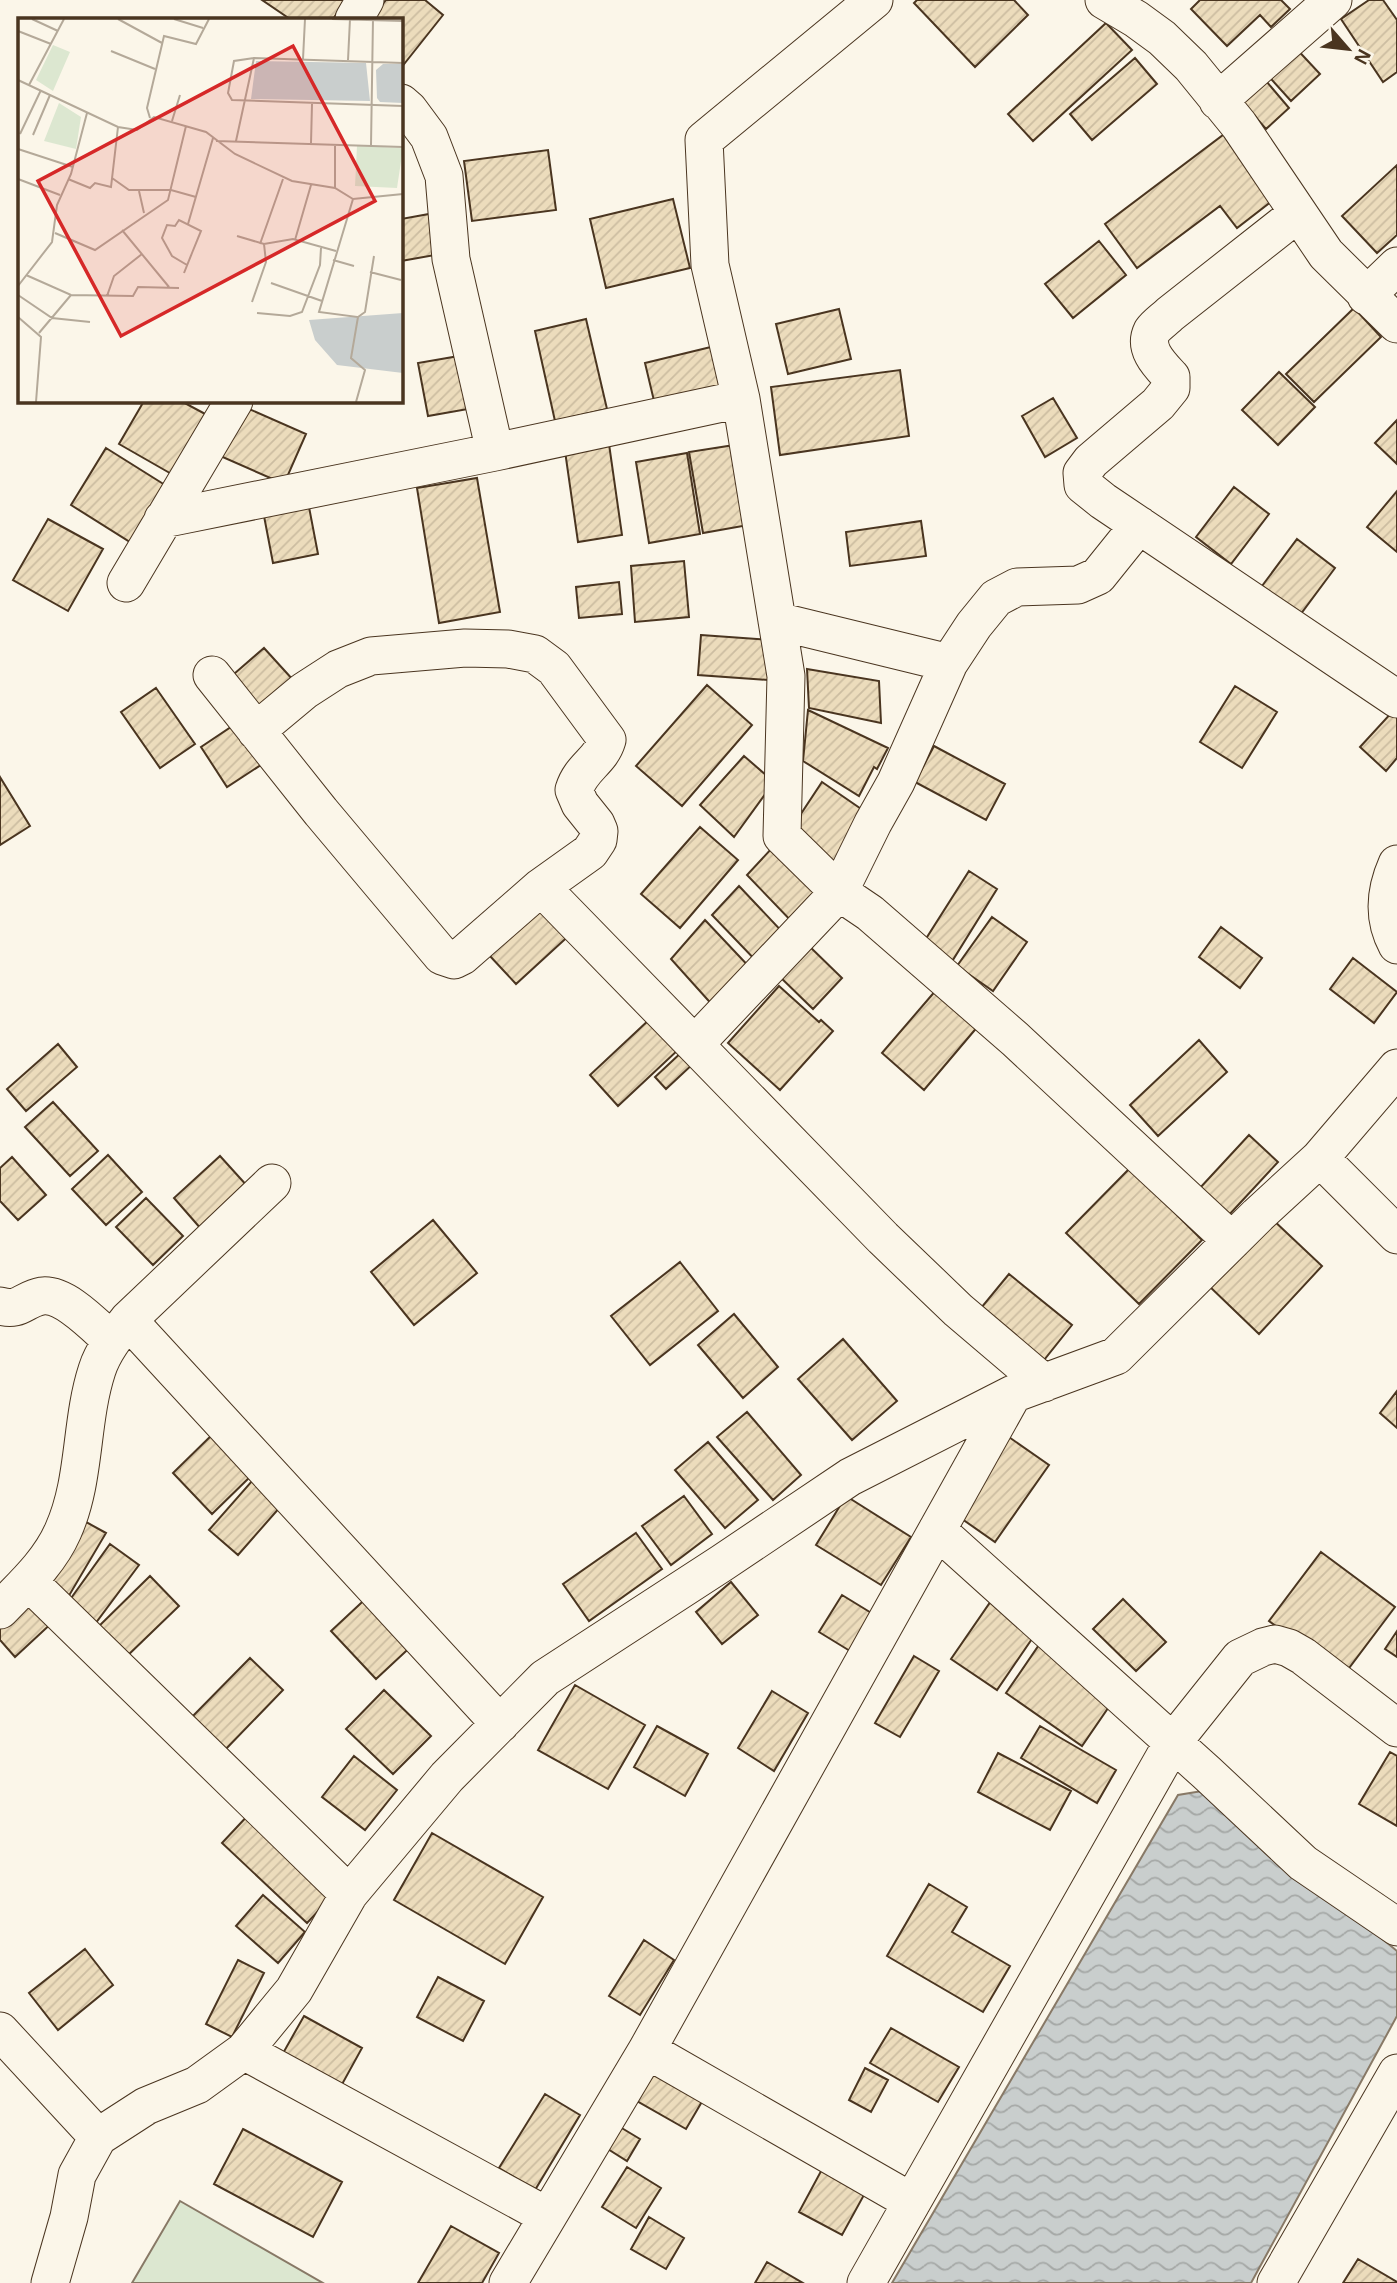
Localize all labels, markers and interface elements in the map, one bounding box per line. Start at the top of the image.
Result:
north arrow [1313,14,1383,84]
inset map [18,18,402,402]
text: N [1350,46,1375,68]

